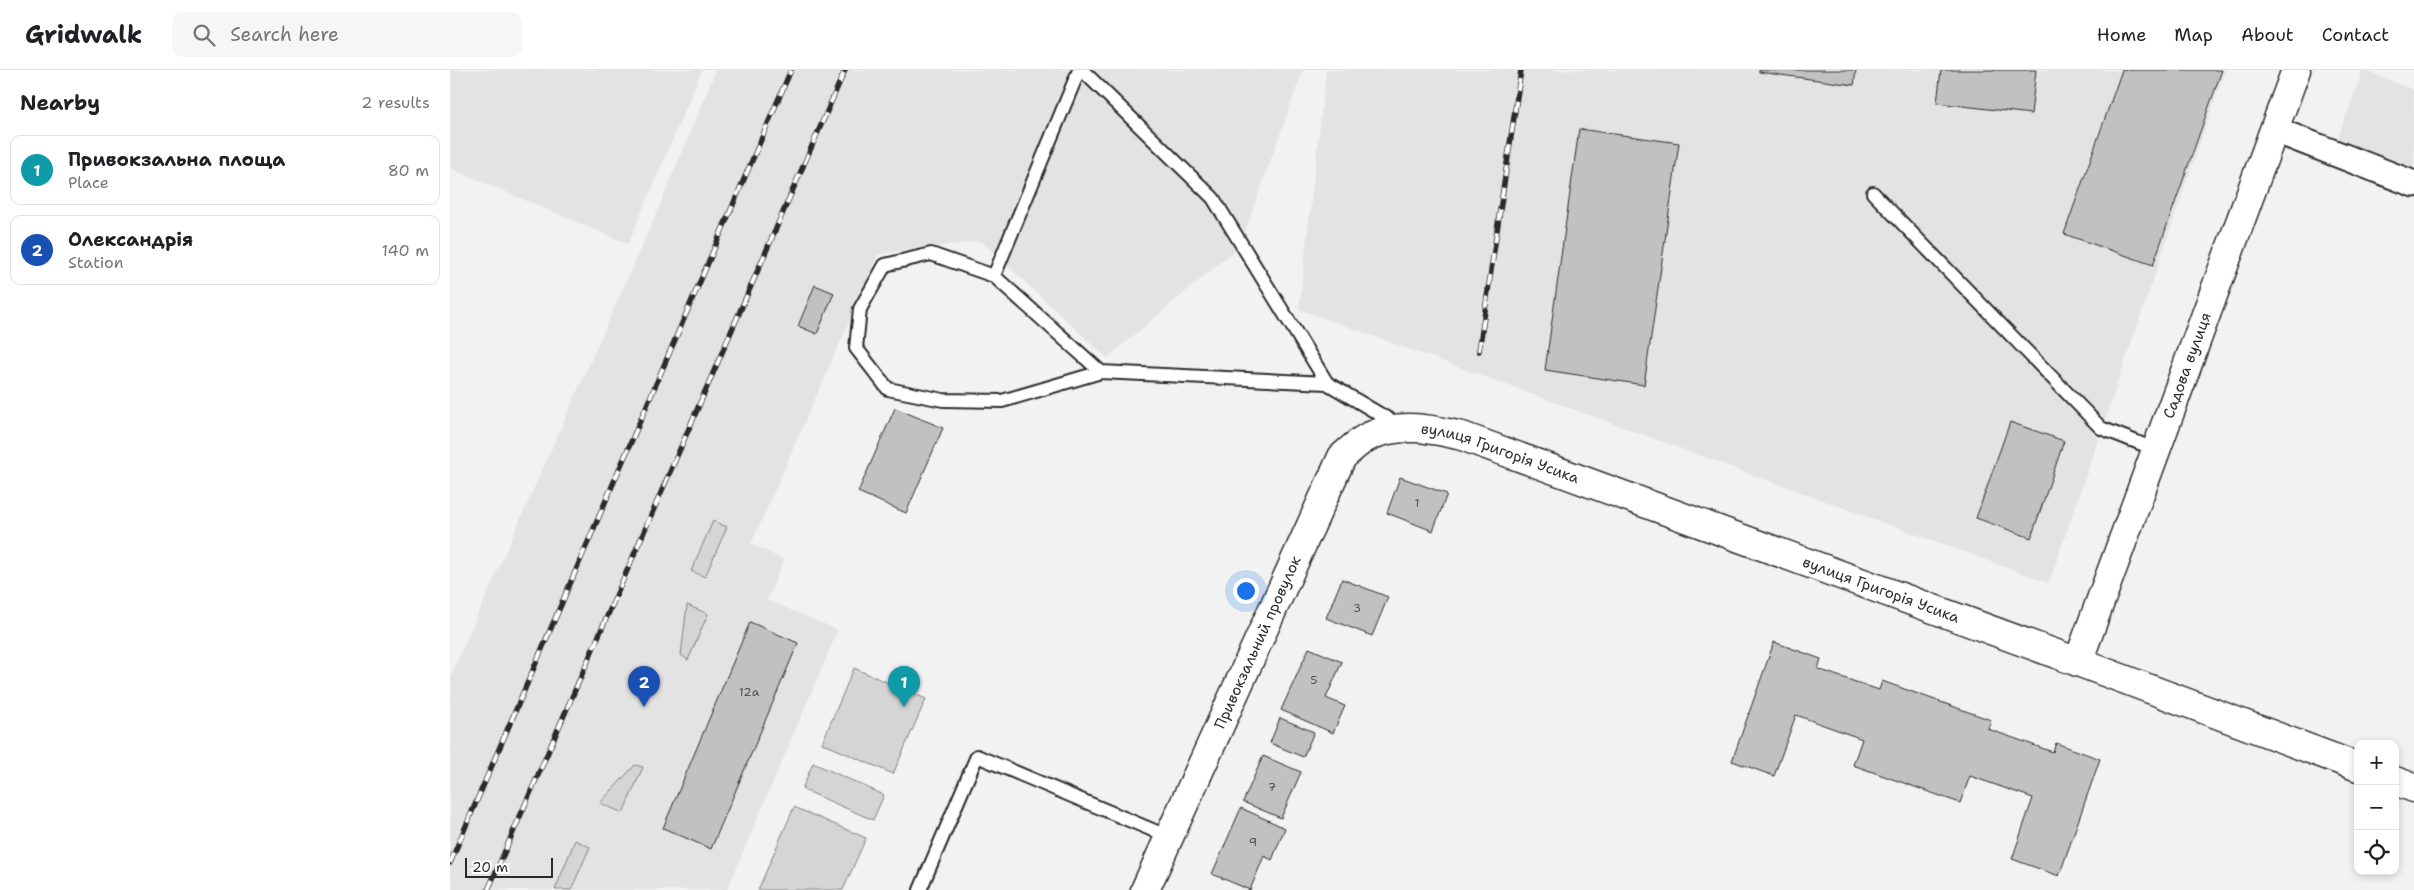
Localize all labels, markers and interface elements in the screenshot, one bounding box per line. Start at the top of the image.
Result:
search box [172,12,522,57]
text: Gridwalk [25,19,142,51]
icon: search [190,21,218,49]
text: Search here [230,22,339,47]
text: Home [2097,23,2146,47]
text: Map [2174,23,2213,47]
text: About [2241,23,2294,47]
text: Contact [2322,23,2389,47]
text: Nearby [20,89,100,117]
text: 2 results [361,92,430,113]
text: Привокзальна площа [68,147,285,172]
text: 1 [33,160,41,181]
text: 80 m [388,160,429,181]
text: Place [68,172,109,193]
text: Олександрія [68,227,193,252]
text: 2 [31,240,43,261]
text: 140 m [382,240,429,261]
text: Station [68,252,124,273]
street label: Садова вулиця [2159,310,2216,421]
street label: вулиця Григорія Усика [1420,419,1583,488]
house number: 1 [1414,495,1420,511]
street label: вулиця Григорія Усика [1800,552,1963,628]
street label: Привокзальний провулок [1210,553,1306,732]
your location [1233,578,1259,604]
house number: 3 [1353,600,1361,616]
pin: 2 [628,666,660,707]
pin: 1 [888,666,920,707]
house number: 5 [1310,672,1318,688]
house number: 12а [739,684,760,700]
map controls [2354,740,2399,875]
button: + [2354,740,2399,785]
house number: 7 [1268,779,1276,795]
button: − [2354,785,2399,830]
button: locate [2354,830,2399,875]
house number: 9 [1249,834,1257,850]
scale bar [465,855,552,878]
text: 20 m [472,858,508,876]

